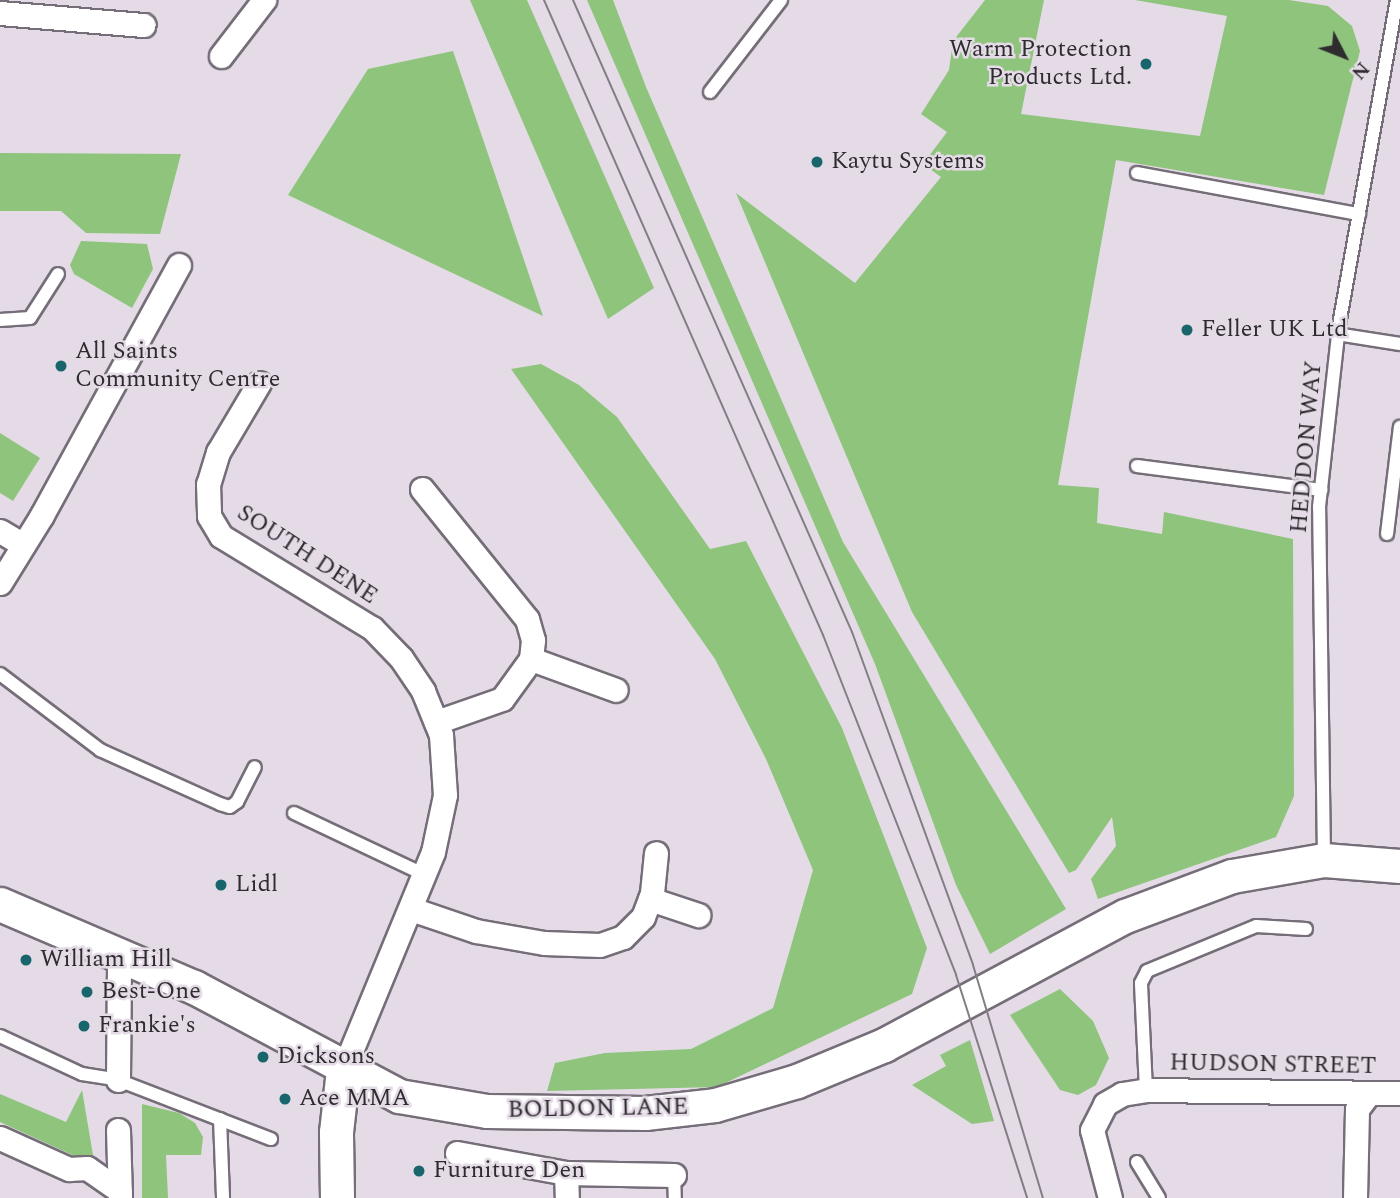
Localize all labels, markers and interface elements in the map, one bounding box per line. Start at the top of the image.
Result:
north arrow [1309,21,1379,91]
place label: Warm Protection Products Ltd. [949,36,1132,92]
text: N [1344,55,1376,86]
marker: Warm Protection Products Ltd. [1138,56,1154,72]
place label: Kaytu Systems [831,148,985,176]
marker: Kaytu Systems [809,154,825,170]
place label: Feller UK Ltd [1201,316,1348,344]
marker: Feller UK Ltd [1179,322,1195,338]
place label: All Saints Community Centre [75,338,280,394]
marker: All Saints Community Centre [53,358,69,374]
street label: HEDDON WAY [1285,360,1329,534]
street label: SOUTH DENE [231,499,383,611]
place label: Lidl [235,871,278,899]
marker: Lidl [213,877,229,893]
place label: William Hill [40,946,172,974]
marker: William Hill [18,952,34,968]
place label: Best-One [101,978,201,1006]
marker: Best-One [79,984,95,1000]
place label: Frankie's [98,1012,196,1040]
marker: Frankie's [76,1018,92,1034]
place label: Dicksons [277,1043,375,1071]
marker: Dicksons [255,1049,271,1065]
street label: HUDSON STREET [1169,1049,1377,1081]
place label: Ace MMA [299,1085,410,1113]
marker: Ace MMA [277,1091,293,1107]
street label: BOLDON LANE [507,1093,689,1125]
place label: Furniture Den [433,1157,585,1185]
marker: Furniture Den [411,1163,427,1179]

